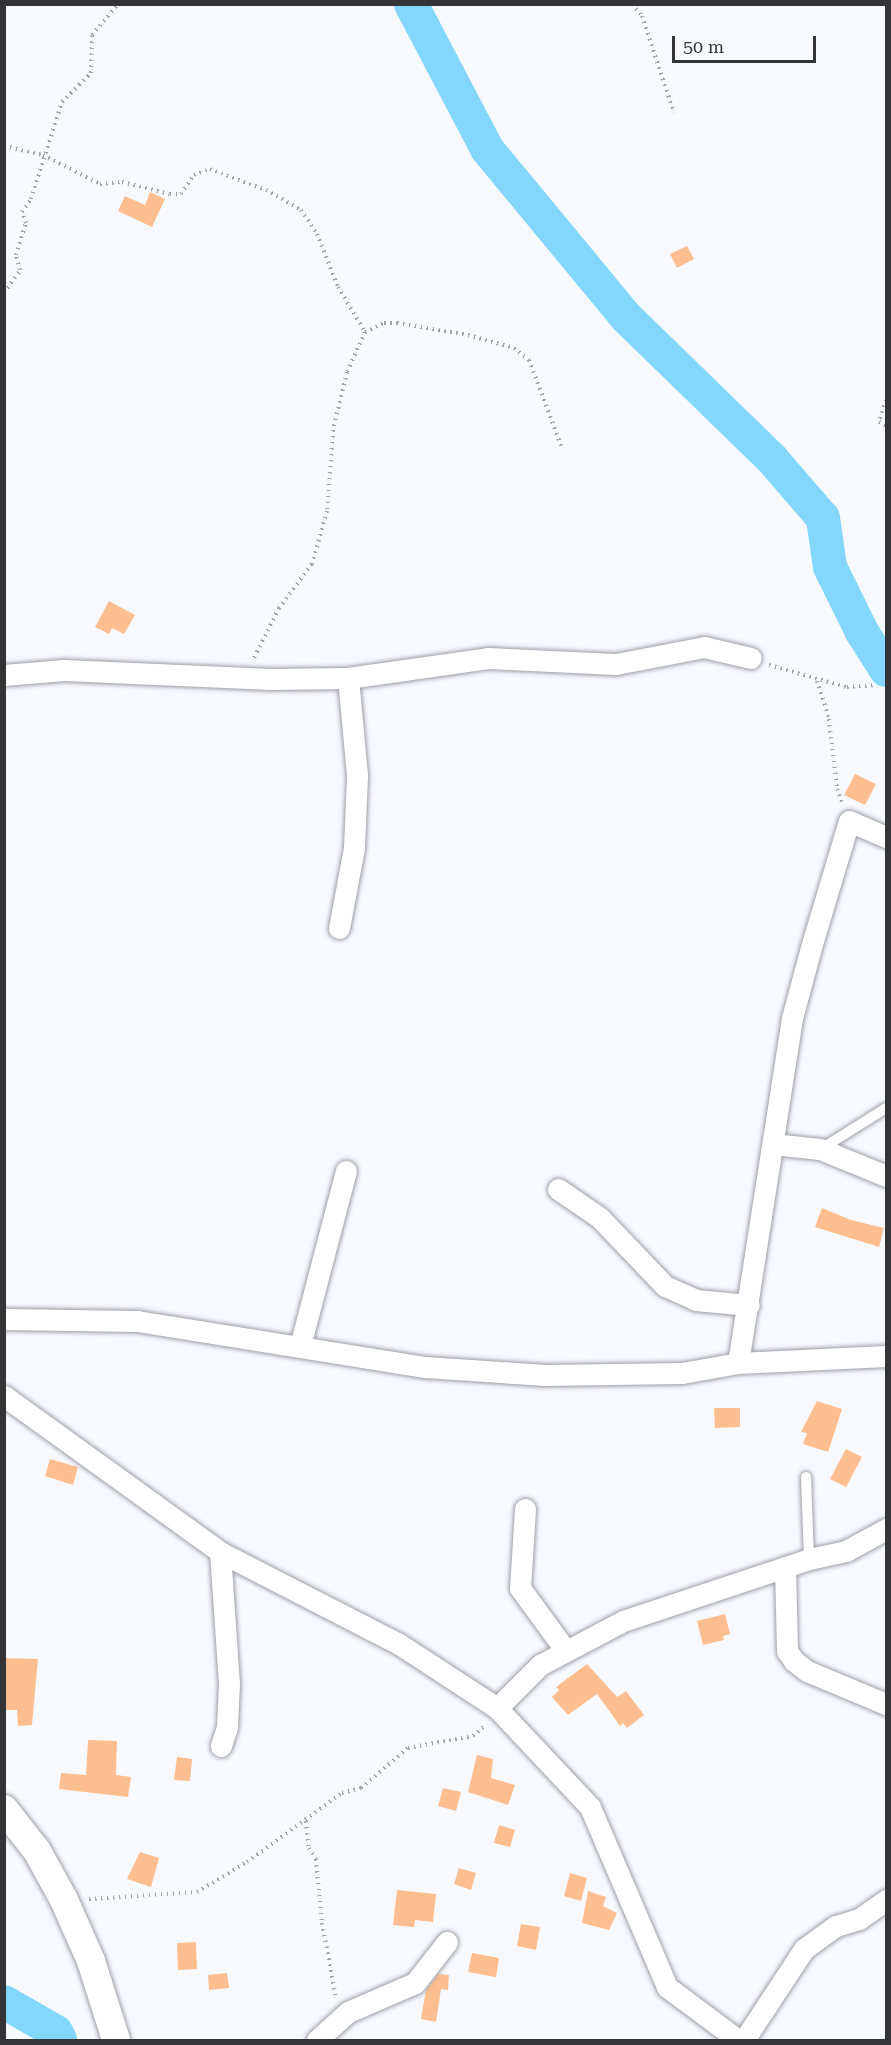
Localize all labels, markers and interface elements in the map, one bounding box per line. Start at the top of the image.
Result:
scale bar [675,24,819,62]
text: 50 m [683,36,724,57]

